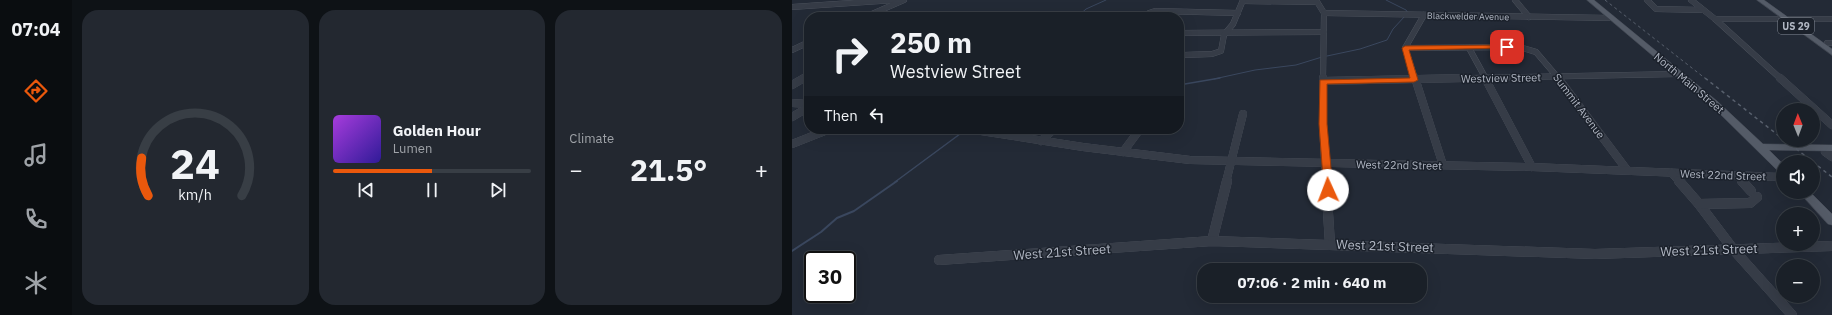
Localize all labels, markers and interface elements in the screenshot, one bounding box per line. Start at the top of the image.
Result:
street label: Blackwelder Avenue [1427,10,1509,22]
text: 07:04 [11,18,61,41]
road number: US 29 [1778,18,1814,34]
text: 250 m [890,24,972,61]
icon: right [824,28,876,80]
pin [1490,30,1524,64]
icon: arrive [1496,36,1518,58]
street label: North Main Street [1651,50,1727,117]
text: Westview Street [890,60,1021,83]
street label: Westview Street [1461,70,1541,86]
street label: Summit Avenue [1550,71,1608,141]
icon: directions [22,77,50,105]
north arrow [1776,103,1820,147]
map controls [1776,103,1820,303]
icon: left [866,104,888,126]
text: Then [824,106,858,125]
text: Golden Hour [393,121,481,140]
text: Climate [569,130,614,147]
text: 24 [170,135,220,189]
text: Lumen [393,140,432,157]
icon: music [22,141,50,169]
text: 21.5° [630,150,707,189]
text: − [569,155,583,184]
text: + [755,155,768,184]
button: sound [1776,155,1820,199]
street label: West 22nd Street [1356,157,1442,173]
street label: West 22nd Street [1680,167,1766,184]
position arrow [1307,169,1349,211]
icon: previous [355,179,377,201]
icon: pause [421,179,443,201]
icon: next [487,179,509,201]
text: km/h [179,184,212,203]
icon: phone [22,205,50,233]
button: + [1776,207,1820,251]
street label: West 21st Street [1336,236,1434,256]
street label: West 21st Street [1013,240,1111,264]
street label: West 21st Street [1660,240,1758,260]
speed limit sign: 30 [804,251,856,303]
button: − [1776,259,1820,303]
icon: climate [22,269,50,297]
text: 07:06 · 2 min · 640 m [1238,273,1386,292]

